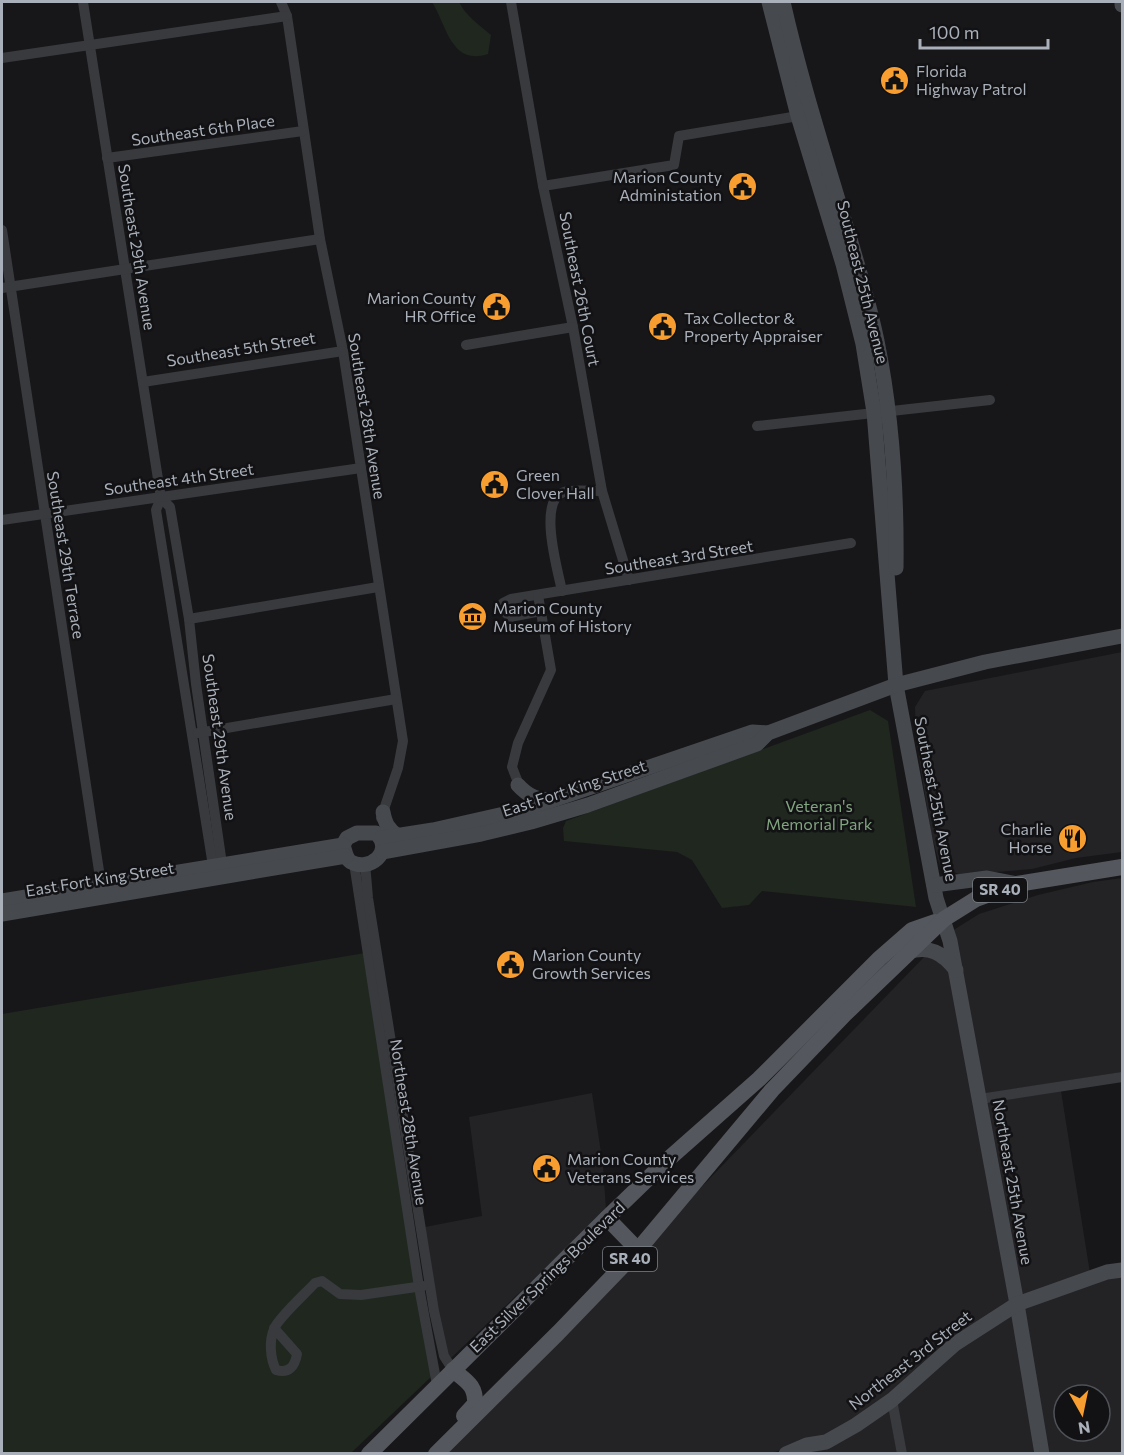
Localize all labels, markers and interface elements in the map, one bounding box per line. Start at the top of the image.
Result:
scale bar [920,12,1048,50]
text: 100 m [929,21,979,43]
place label: Florida Highway Patrol [916,61,1027,98]
public building icon: Florida Highway Patrol [879,64,911,96]
street label: Southeast 6th Place [130,110,276,149]
street label: Southeast 29th Avenue [115,162,160,331]
place label: Marion County Administation [613,167,722,204]
public building icon: Marion County Administation [727,170,759,202]
street label: Southeast 25th Avenue [834,198,893,365]
street label: Southeast 26th Court [556,210,605,368]
place label: Marion County HR Office [367,288,476,325]
public building icon: Marion County HR Office [481,291,513,323]
place label: Tax Collector & Property Appraiser [684,308,823,345]
public building icon: Tax Collector & Property Appraiser [647,311,679,343]
street label: Southeast 5th Street [165,327,317,370]
street label: Southeast 28th Avenue [345,331,390,500]
street label: Southeast 4th Street [103,459,255,498]
place label: Green Clover Hall [516,465,595,502]
public building icon: Green Clover Hall [479,468,511,500]
street label: Southeast 29th Terrace [44,470,89,640]
street label: Southeast 3rd Street [603,535,755,578]
place label: Marion County Museum of History [493,598,632,635]
museum icon: Marion County Museum of History [456,601,488,633]
street label: Southeast 29th Avenue [199,652,242,821]
street label: Southeast 25th Avenue [911,715,962,883]
street label: East Fort King Street [500,755,649,820]
park label: Veteran's Memorial Park [766,796,873,833]
place label: Charlie Horse [1000,819,1052,856]
restaurant icon: Charlie Horse [1057,822,1089,854]
street label: East Fort King Street [24,857,176,900]
road number: SR 40 [973,878,1027,902]
place label: Marion County Growth Services [532,945,651,982]
public building icon: Marion County Growth Services [495,948,527,980]
street label: Northeast 28th Avenue [387,1037,432,1206]
street label: Northeast 25th Avenue [990,1098,1037,1266]
place label: Marion County Veterans Services [567,1149,694,1186]
public building icon: Marion County Veterans Services [530,1152,562,1184]
street label: East Silver Springs Boulevard [465,1197,628,1356]
road number: SR 40 [603,1247,657,1271]
street label: Northeast 3rd Street [845,1306,975,1413]
north arrow [1052,1383,1112,1443]
text: N [1077,1418,1092,1439]

